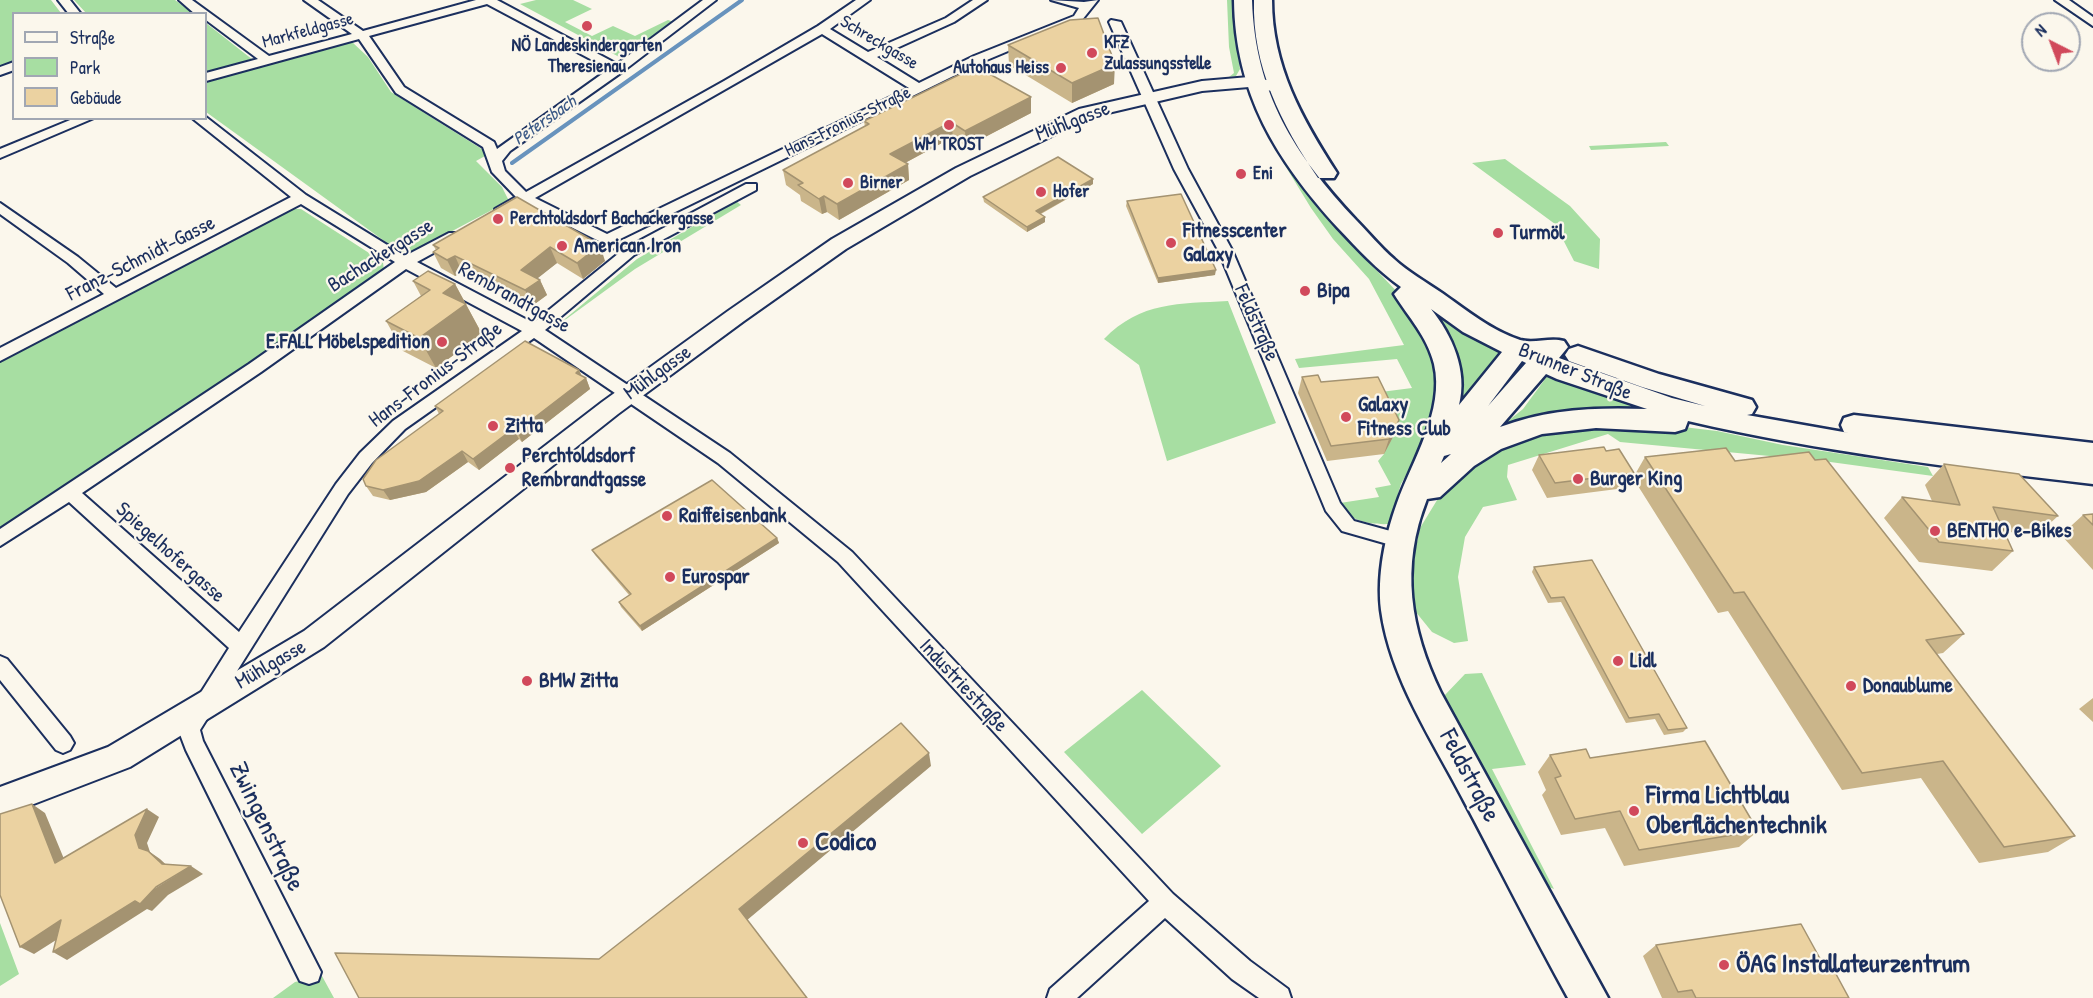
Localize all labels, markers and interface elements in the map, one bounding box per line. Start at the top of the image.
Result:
street label: Markfeldgasse [260,8,356,54]
street label: Schreckgasse [836,11,922,75]
legend [12,12,207,120]
north arrow [2021,12,2081,72]
marker: NÖ Landeskindergarten Theresienau [580,19,594,33]
text: N [2030,19,2051,41]
text: Straße [70,25,115,50]
place label: KFZ Zulassungsstelle [1104,32,1212,74]
place label: NÖ Landeskindergarten Theresienau [512,35,662,78]
marker: KFZ Zulassungsstelle [1085,46,1099,60]
text: Park [70,55,100,80]
place label: Autohaus Heiss [953,57,1049,79]
marker: Autohaus Heiss [1054,61,1068,75]
street label: Hans-Fronius-Straße [781,82,915,162]
text: Gebäude [70,85,122,110]
water label: Petersbach [509,91,581,151]
street label: Mühlgasse [1032,96,1114,148]
marker: WM TROST [942,118,956,132]
place label: WM TROST [914,134,984,156]
place label: Eni [1253,163,1273,185]
marker: Eni [1234,167,1248,181]
place label: Birner [860,172,902,194]
marker: Birner [841,176,855,190]
place label: Hofer [1053,181,1089,203]
marker: Hofer [1034,185,1048,199]
place label: Perchtoldsdorf Bachackergasse [510,208,714,230]
street label: Franz-Schmidt-Gasse [62,211,220,307]
marker: Perchtoldsdorf Bachackergasse [491,212,505,226]
street label: Bachackergasse [324,214,438,298]
place label: Fitnesscenter Galaxy [1183,218,1286,268]
place label: Turmöl [1510,220,1565,246]
marker: Turmöl [1491,226,1505,240]
place label: American Iron [574,233,681,259]
marker: Fitnesscenter Galaxy [1164,236,1178,250]
marker: American Iron [555,239,569,253]
street label: Rembrandtgasse [454,257,574,339]
place label: Bipa [1317,278,1350,304]
street label: Feldstraße [1228,281,1284,365]
marker: Bipa [1298,284,1312,298]
street label: Hans-Fronius-Straße [364,317,508,433]
place label: E.FALL Möbelspedition [266,329,430,355]
marker: E.FALL Möbelspedition [435,335,449,349]
street label: Brunner Straße [1515,338,1635,406]
street label: Mühlgasse [619,340,697,406]
place label: Galaxy Fitness Club [1358,392,1451,442]
marker: Galaxy Fitness Club [1339,410,1353,424]
place label: Zitta [505,413,543,439]
marker: Zitta [486,419,500,433]
place label: Perchtoldsdorf Rembrandtgasse [522,443,646,493]
marker: Perchtoldsdorf Rembrandtgasse [503,461,517,475]
place label: Burger King [1590,466,1682,492]
marker: Burger King [1571,472,1585,486]
street label: Spiegelhofergasse [110,497,230,609]
place label: Raiffeisenbank [679,503,787,529]
marker: Raiffeisenbank [660,509,674,523]
place label: BENTHO e-Bikes [1947,518,2072,544]
marker: BENTHO e-Bikes [1928,524,1942,538]
place label: Eurospar [682,564,750,590]
marker: Eurospar [663,570,677,584]
street label: Industriestraße [913,634,1013,738]
street label: Mühlgasse [231,635,311,695]
place label: Lidl [1630,648,1656,674]
marker: Lidl [1611,654,1625,668]
place label: BMW Zitta [539,668,618,694]
place label: Donaublume [1863,673,1953,699]
marker: BMW Zitta [520,674,534,688]
marker: Donaublume [1844,679,1858,693]
street label: Feldstraße [1432,724,1506,828]
street label: Zwingenstraße [221,757,311,897]
place label: Firma Lichtblau Oberflächentechnik [1646,780,1827,842]
marker: Firma Lichtblau Oberflächentechnik [1627,804,1641,818]
place label: Codico [815,827,876,859]
marker: Codico [796,836,810,850]
place label: ÖAG Installateurzentrum [1736,949,1970,981]
marker: ÖAG Installateurzentrum [1717,958,1731,972]

